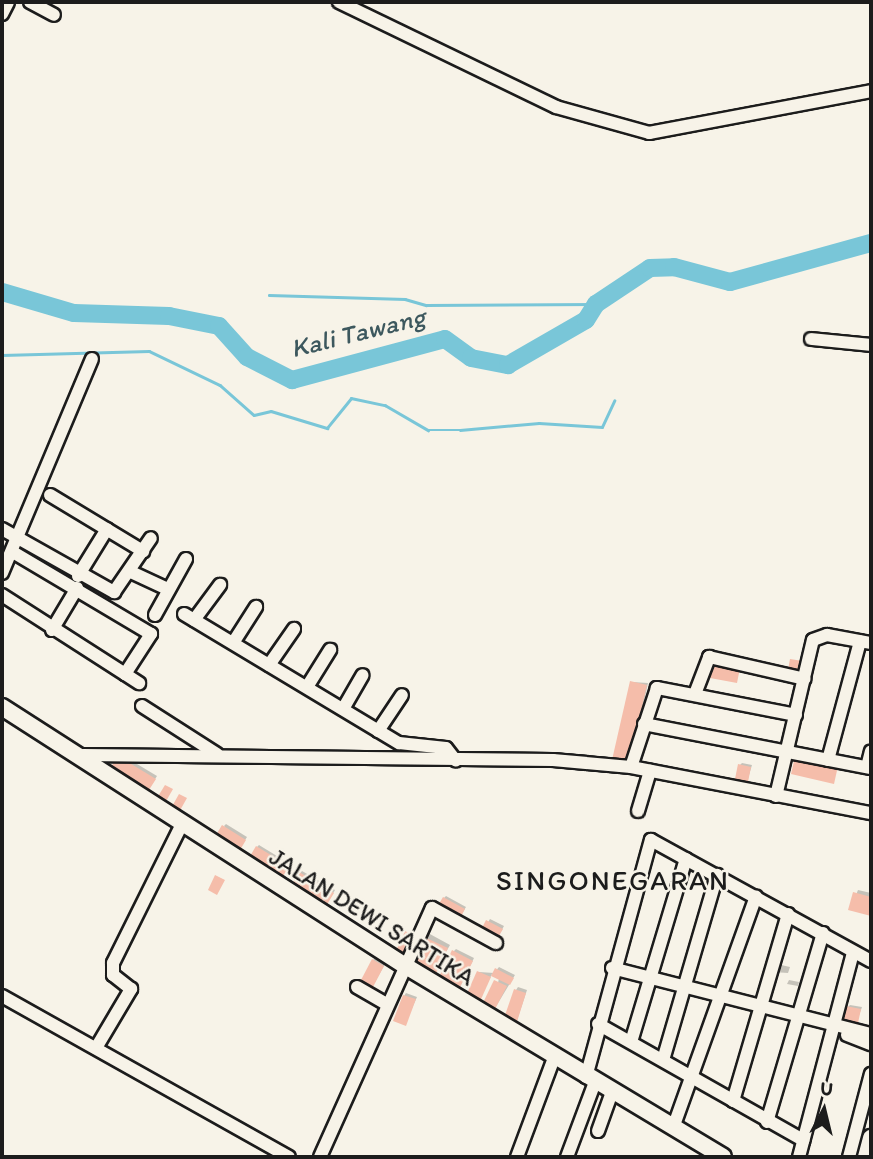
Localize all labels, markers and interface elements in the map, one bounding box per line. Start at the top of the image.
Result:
water label: Kali Tawang [290,302,426,364]
street label: JALAN DEWI SARTIKA [266,844,478,990]
district label: SINGONEGARAN [497,863,729,897]
north arrow [789,1075,859,1145]
text: U [819,1076,834,1101]

